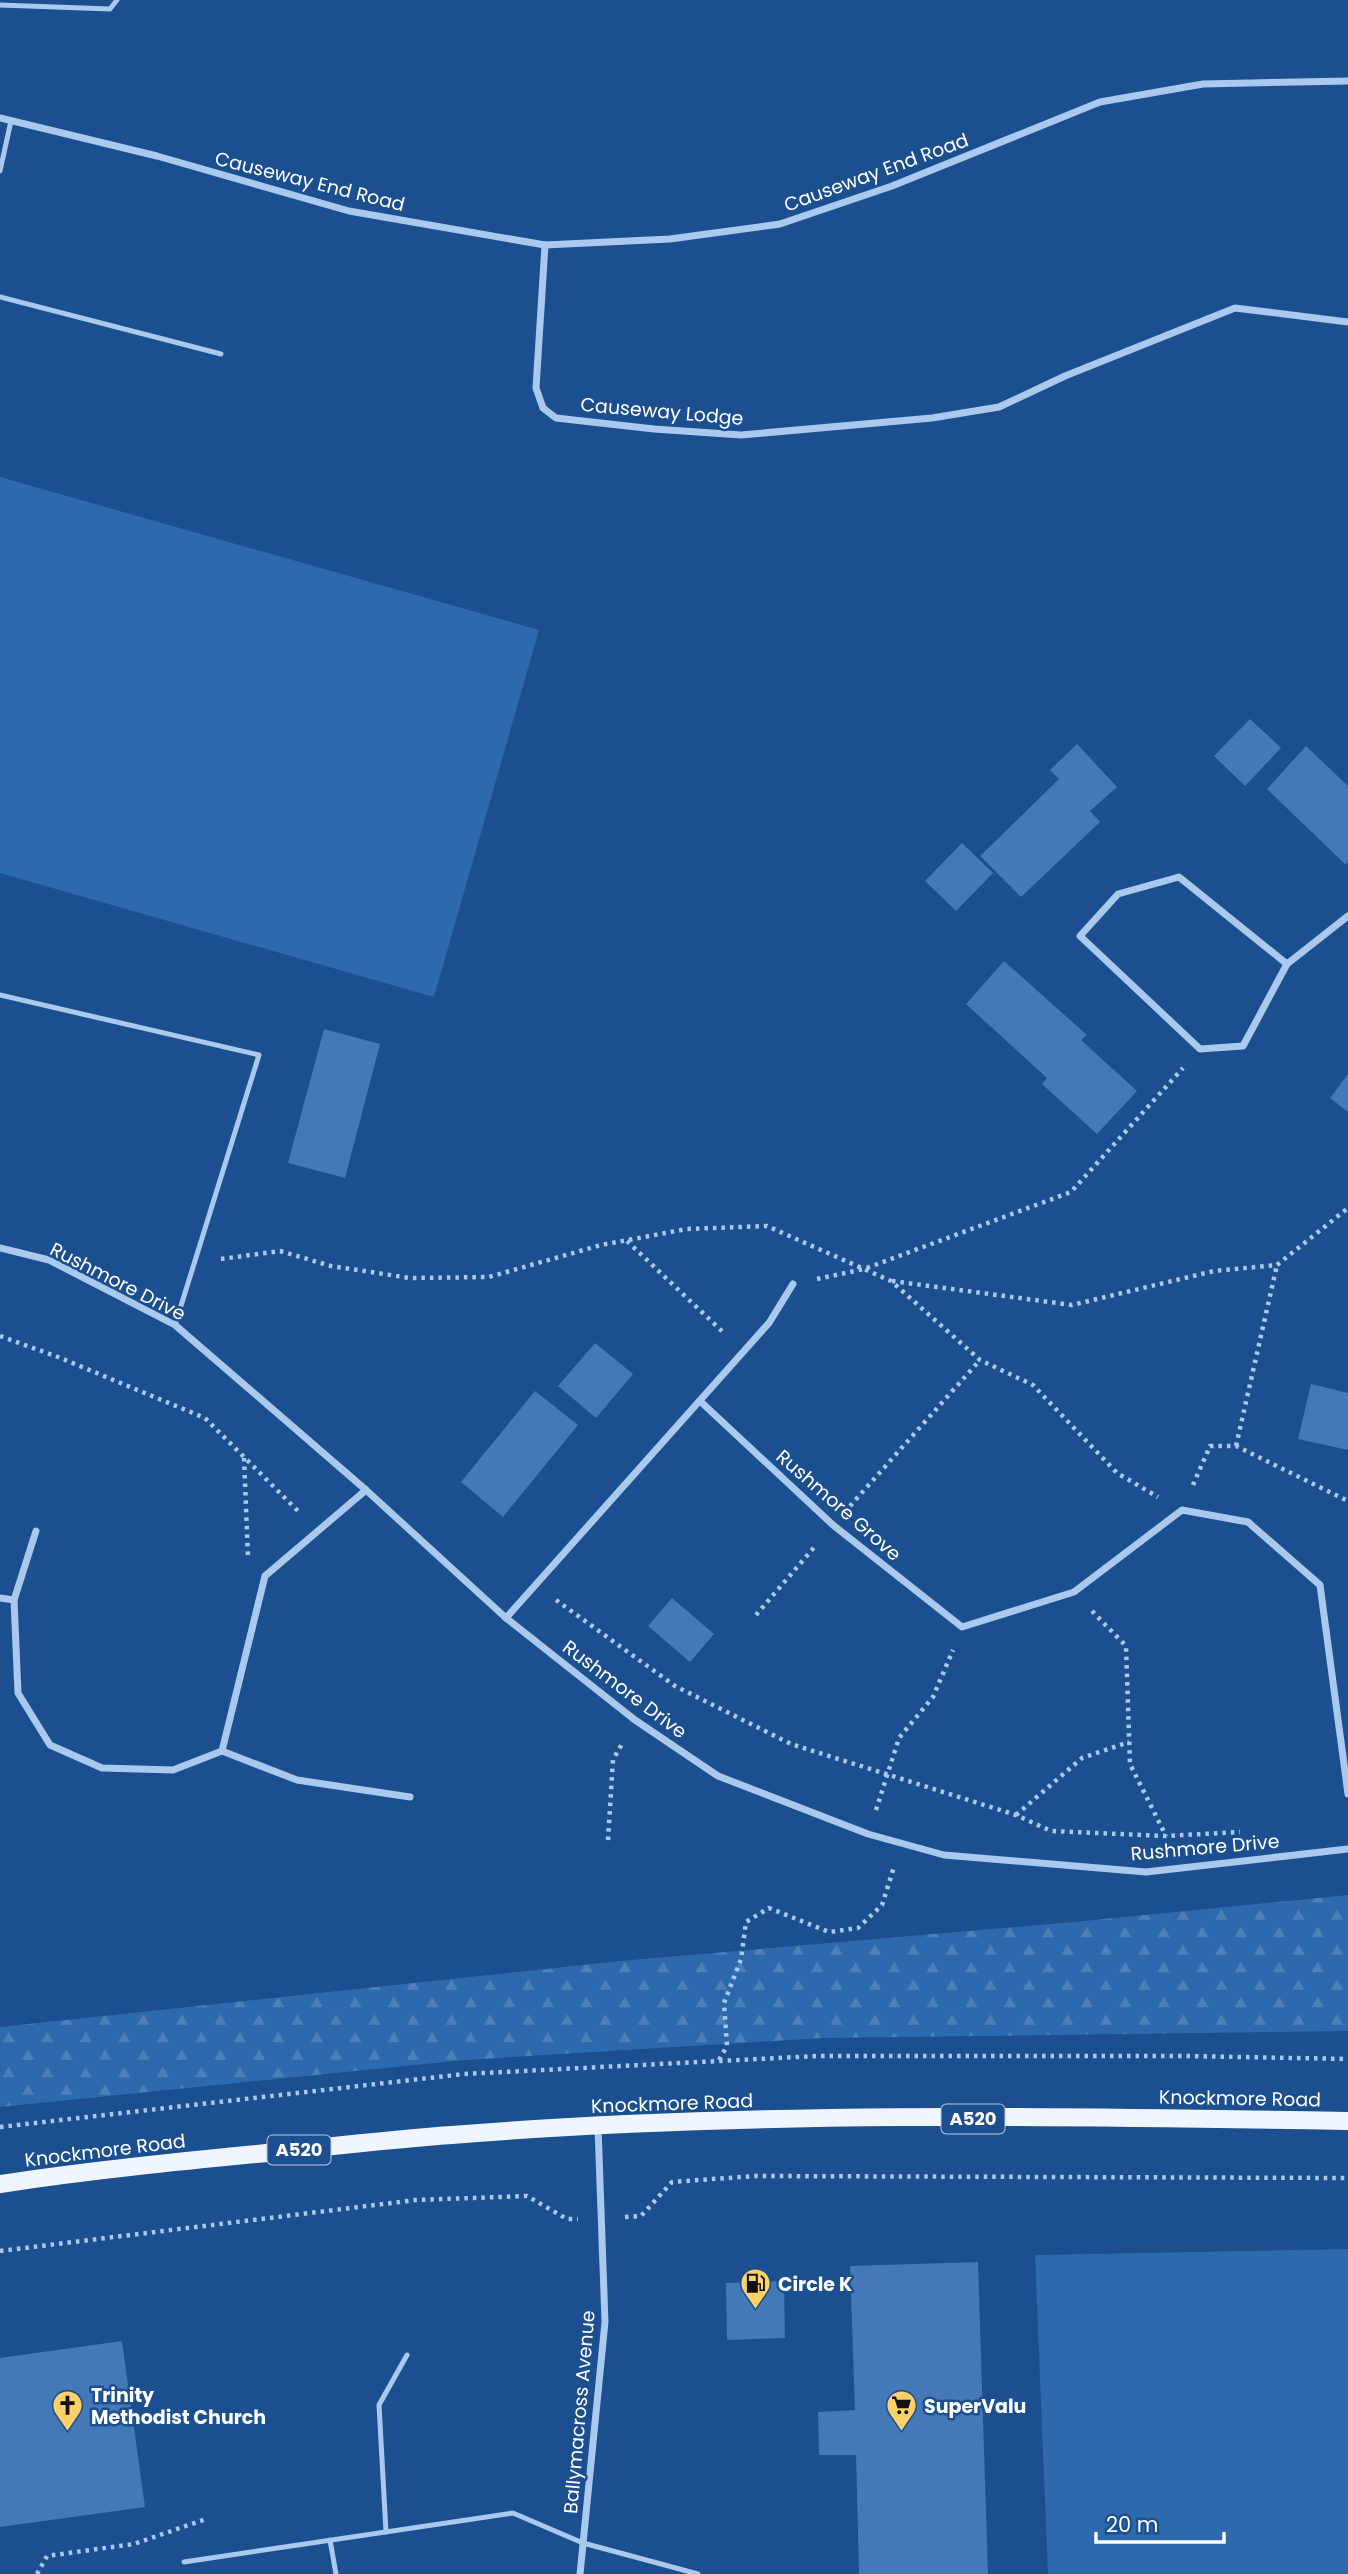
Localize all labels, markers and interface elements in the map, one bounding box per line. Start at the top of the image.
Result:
street label: Causeway End Road [780,126,972,218]
street label: Causeway End Road [212,145,408,218]
street label: Causeway Lodge [579,391,745,432]
street label: Rushmore Drive [45,1236,190,1327]
street label: Rushmore Grove [770,1443,907,1567]
street label: Rushmore Drive [557,1634,692,1745]
street label: Rushmore Drive [1130,1828,1280,1867]
street label: Knockmore Road [1159,2084,1321,2113]
street label: Knockmore Road [591,2087,753,2120]
road number: A520 [942,2104,1004,2134]
street label: Knockmore Road [23,2127,187,2174]
road number: A520 [268,2136,330,2164]
fuel station icon: Circle K [738,2267,772,2311]
place label: Circle K [778,2271,852,2298]
street label: Ballymacross Avenue [557,2309,602,2515]
place label: Trinity Methodist Church [91,2382,266,2431]
church icon: Trinity Methodist Church [51,2389,85,2433]
supermarket icon: SuperValu [884,2389,918,2433]
place label: SuperValu [924,2393,1026,2420]
scale bar [1096,2500,1224,2544]
text: 20 m [1106,2510,1159,2539]

